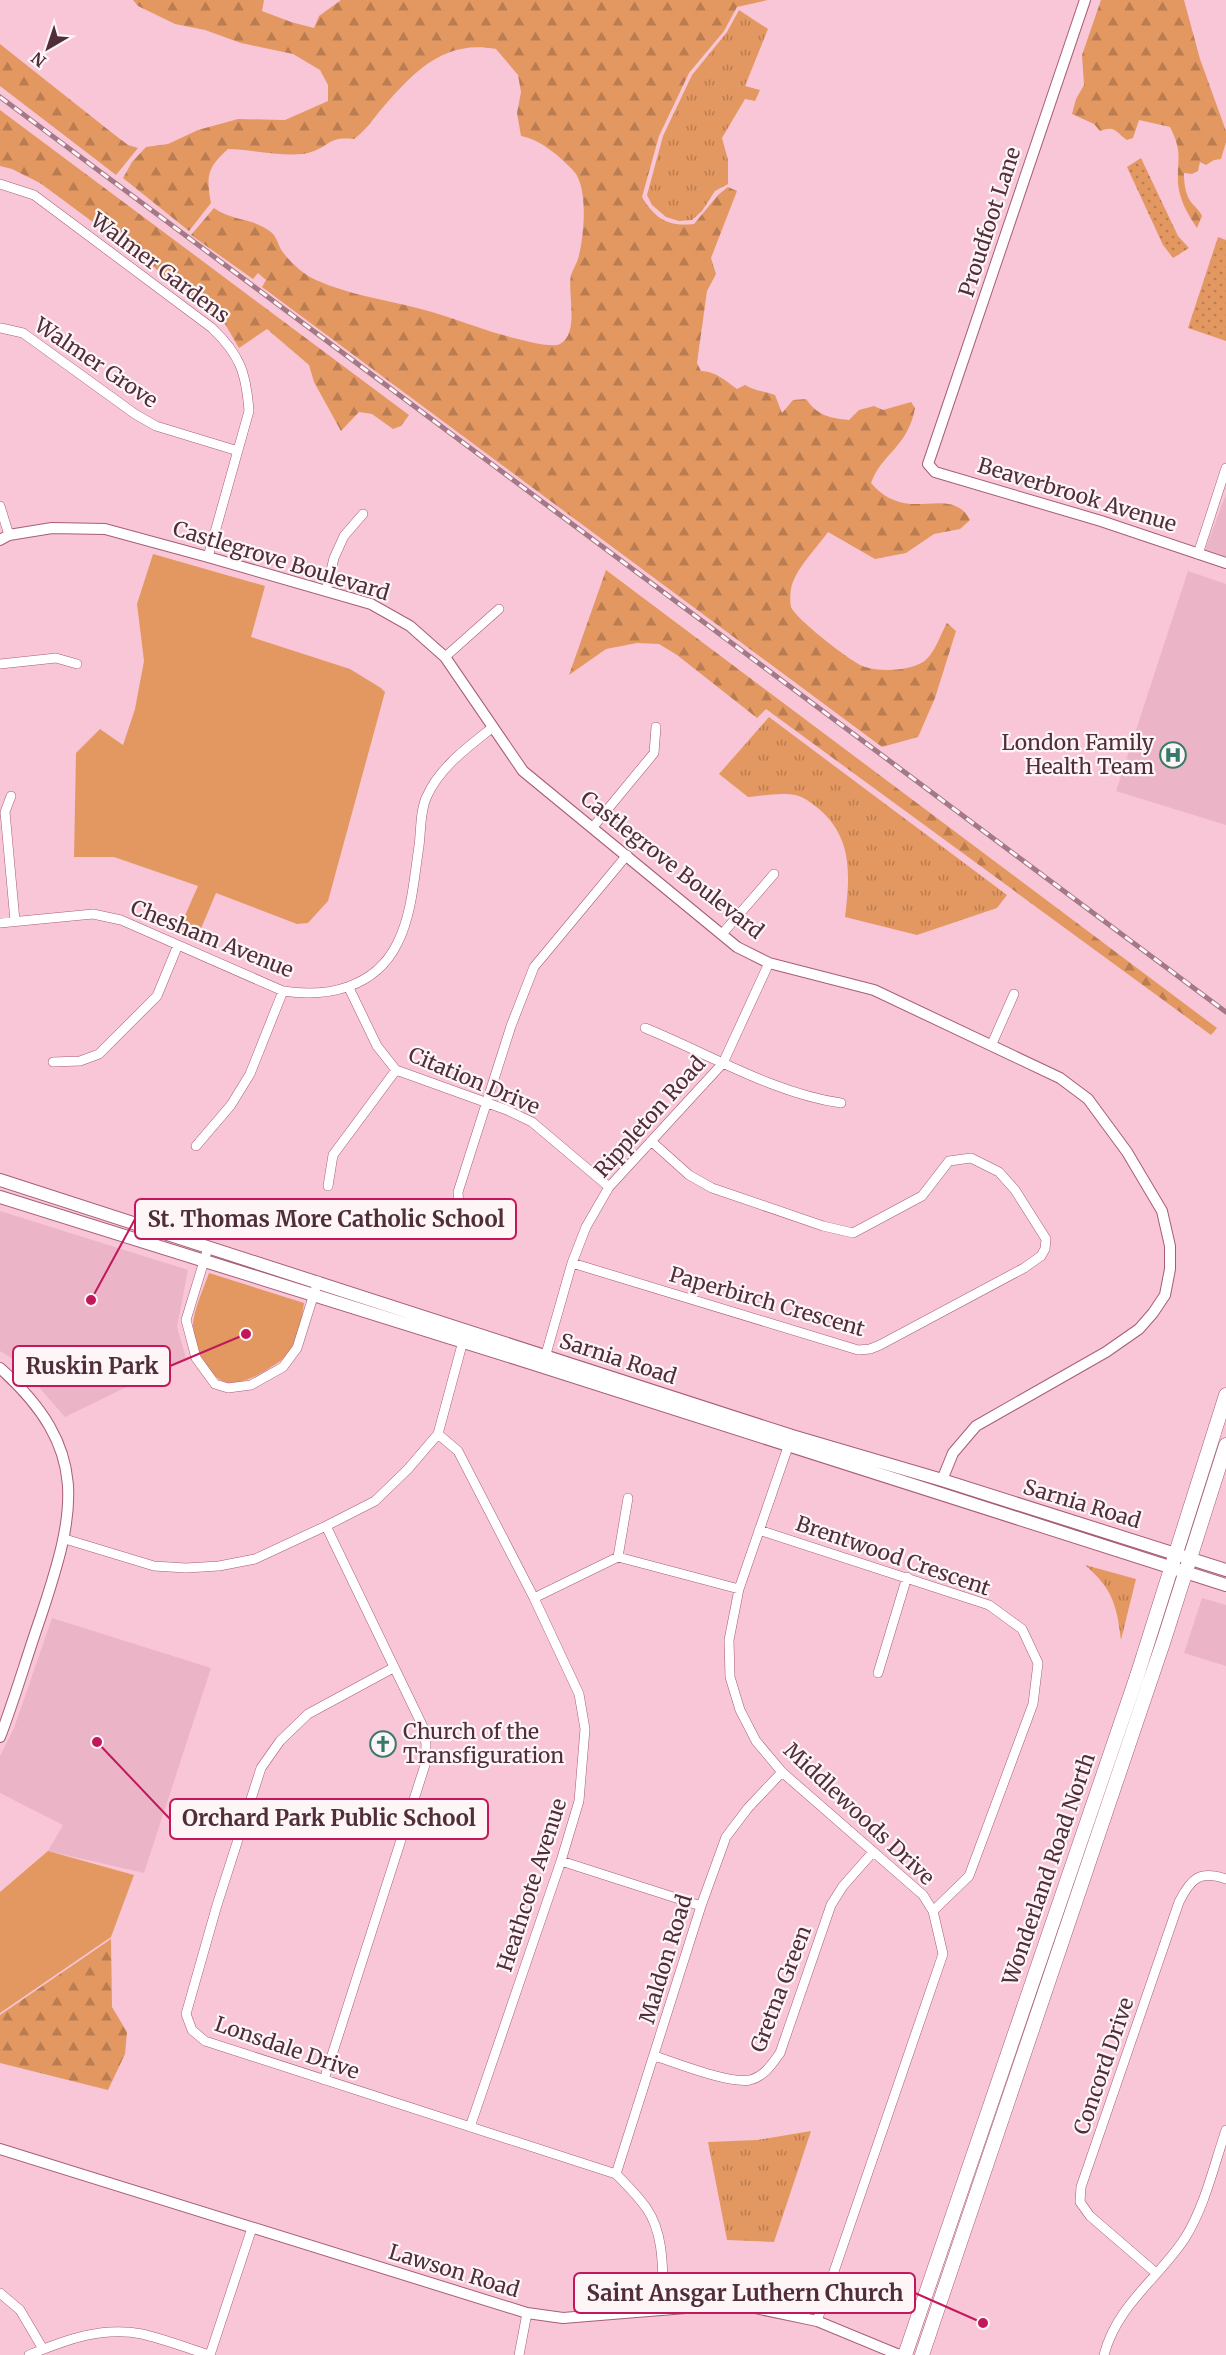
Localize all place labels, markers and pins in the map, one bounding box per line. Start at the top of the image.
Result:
place label: London Family Health Team [1002,729,1155,780]
hospital icon: London Family Health Team [1158,740,1188,770]
callout: St. Thomas More Catholic School [135,1199,516,1239]
callout: Ruskin Park [13,1346,170,1386]
place label: Church of the Transfiguration [403,1718,564,1769]
church icon: Church of the Transfiguration [368,1729,398,1759]
callout: Orchard Park Public School [170,1799,488,1839]
callout: Saint Ansgar Luthern Church [574,2273,915,2313]

